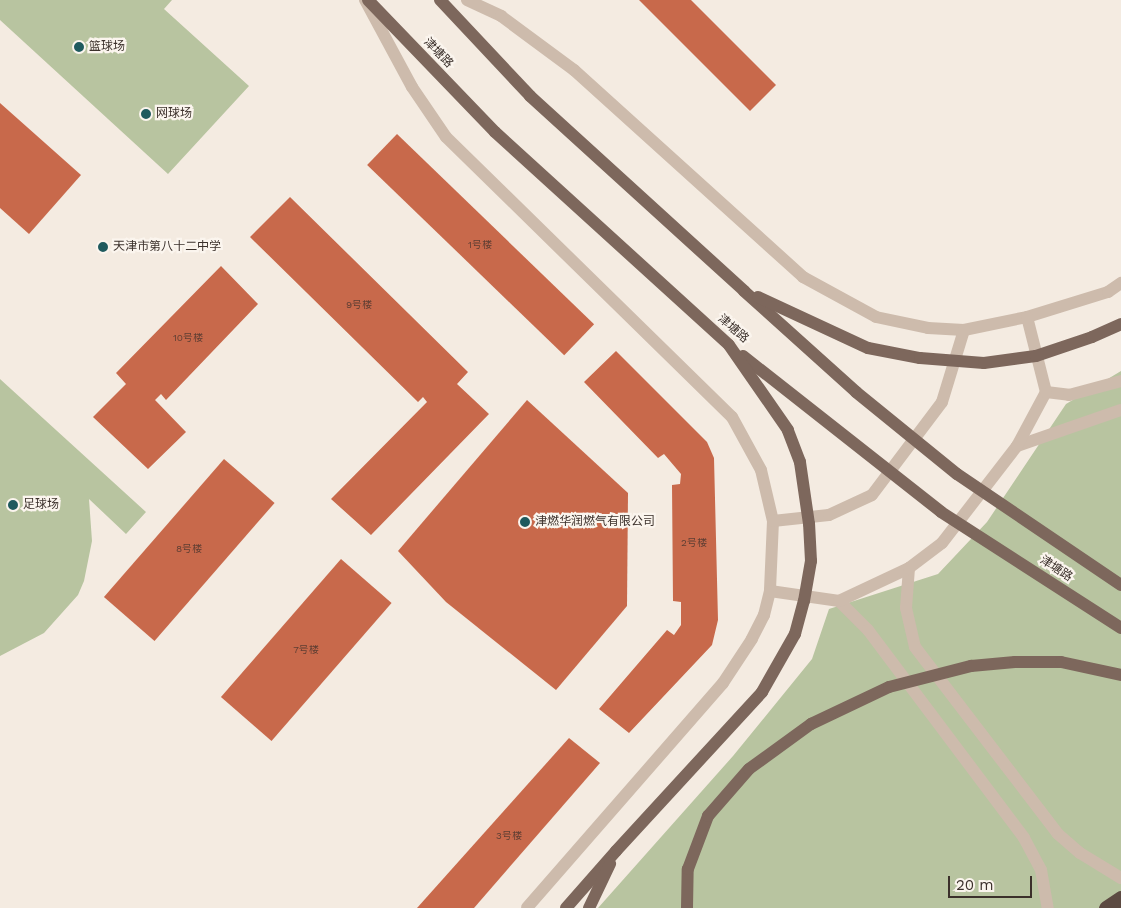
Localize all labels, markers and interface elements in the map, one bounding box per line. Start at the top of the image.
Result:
street label: 津塘路 [420,35,456,71]
place label: 篮球场 [89,40,125,54]
marker: 篮球场 [73,41,85,53]
place label: 网球场 [156,107,192,121]
marker: 网球场 [140,108,152,120]
house number: 1号楼 [468,239,492,251]
place label: 天津市第八十二中学 [113,240,221,254]
marker: 天津市第八十二中学 [97,241,109,253]
house number: 9号楼 [346,299,372,311]
street label: 津塘路 [715,312,751,346]
house number: 10号楼 [173,332,203,344]
place label: 足球场 [23,498,59,512]
marker: 足球场 [7,499,19,511]
place label: 津燃华润燃气有限公司 [535,515,655,529]
marker: 津燃华润燃气有限公司 [519,516,531,528]
house number: 2号楼 [681,537,707,549]
house number: 8号楼 [176,543,202,555]
street label: 津塘路 [1037,553,1075,585]
house number: 7号楼 [293,644,319,656]
house number: 3号楼 [496,830,522,842]
scale bar [951,866,1035,898]
text: 20 m [956,876,994,894]

